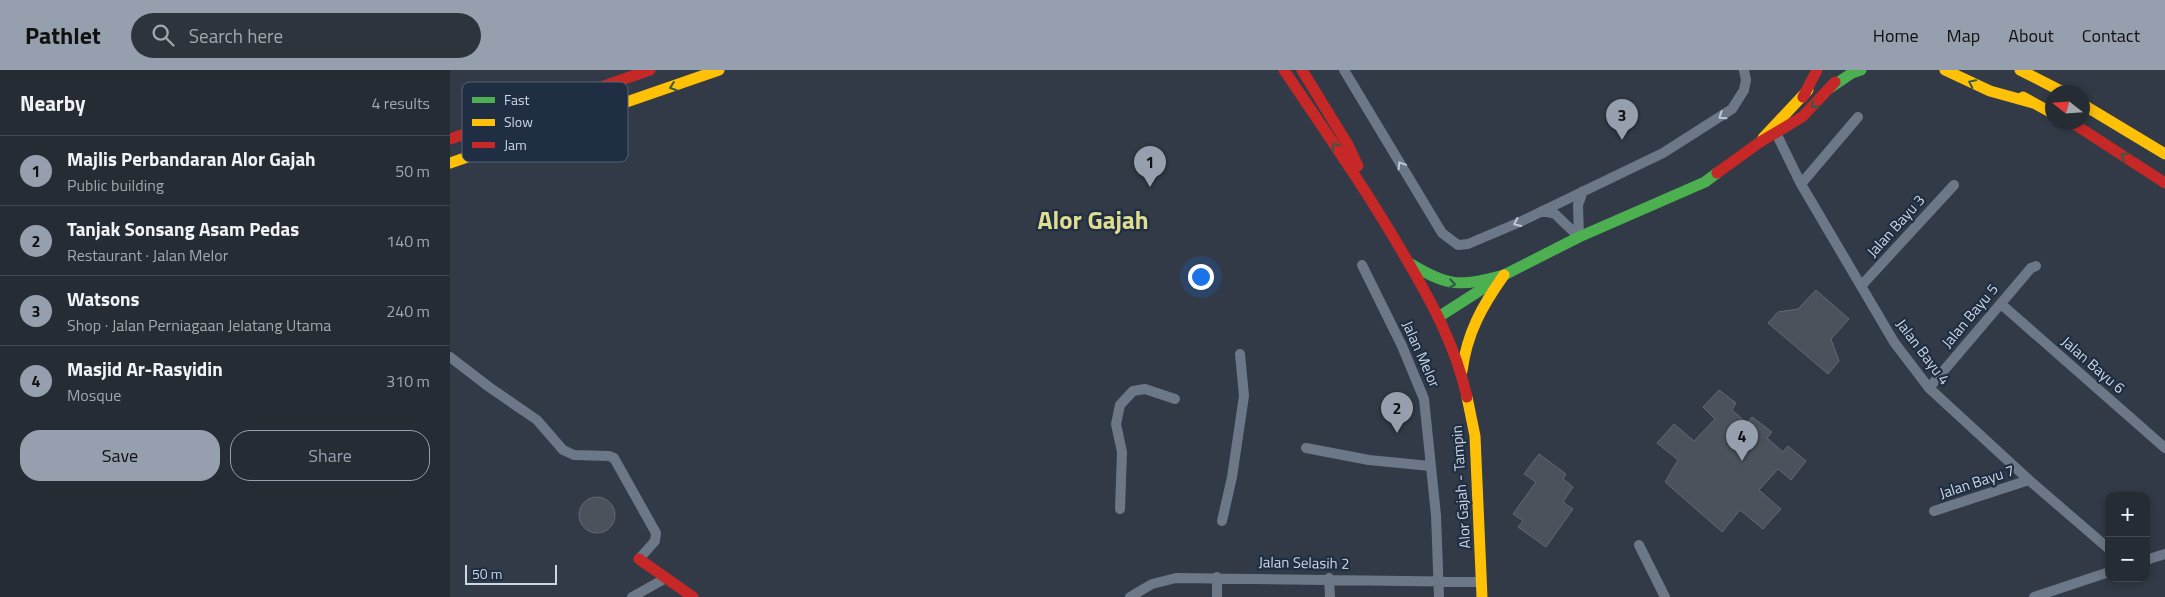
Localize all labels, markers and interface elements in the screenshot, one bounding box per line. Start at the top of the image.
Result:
search box [131,13,481,58]
text: Pathlet [25,17,101,53]
icon: search [149,21,177,49]
text: Search here [189,21,283,50]
text: Home [1873,22,1919,49]
text: Map [1947,22,1980,49]
text: About [2008,22,2054,49]
text: Contact [2082,22,2140,49]
one-way arrow [1968,78,1977,89]
one-way arrow [669,81,678,91]
legend [462,82,628,162]
north arrow [2045,85,2090,130]
text: Nearby [20,87,85,119]
text: Fast [504,89,529,110]
text: 4 results [371,91,430,115]
pin: 3 [1606,99,1638,140]
one-way arrow [1810,99,1819,108]
one-way arrow [1719,109,1728,119]
text: Slow [504,111,533,132]
text: Jam [504,134,527,155]
one-way arrow [1332,142,1341,152]
text: Majlis Perbandaran Alor Gajah [67,144,316,173]
pin: 1 [1134,146,1166,187]
one-way arrow [2121,153,2130,162]
text: 1 [32,159,40,183]
text: 50 m [395,159,430,183]
one-way arrow [1397,162,1407,171]
text: Public building [67,173,164,197]
street label: Jalan Bayu 3 [1861,189,1930,262]
district label: Alor Gajah [1037,201,1149,239]
text: Tanjak Sonsang Asam Pedas [67,214,299,243]
one-way arrow [1513,217,1522,228]
text: 2 [32,229,40,253]
text: 140 m [386,229,430,253]
text: Restaurant · Jalan Melor [67,243,228,267]
your location [1188,264,1214,290]
one-way arrow [1448,278,1457,288]
street label: Jalan Bayu 5 [1936,278,2003,353]
text: Watsons [67,284,140,313]
text: 3 [32,299,40,323]
text: 240 m [386,299,430,323]
text: Shop · Jalan Perniagaan Jelatang Utama [67,313,331,337]
street label: Jalan Bayu 4 [1891,314,1956,390]
street label: Jalan Melor [1397,317,1446,391]
street label: Jalan Bayu 6 [2056,330,2130,399]
text: Masjid Ar-Rasyidin [67,354,223,383]
text: 4 [32,369,40,393]
text: 310 m [386,369,430,393]
text: Mosque [67,383,121,407]
pin: 2 [1381,392,1413,433]
pin: 4 [1726,420,1758,461]
street label: Alor Gajah - Tampin [1445,425,1476,549]
button: Save [20,430,220,481]
button: Share [230,430,430,481]
street label: Jalan Bayu 7 [1936,459,2017,504]
map controls [2105,492,2150,582]
button: + [2105,492,2150,537]
button: − [2105,537,2150,582]
street label: Jalan Selasih 2 [1258,550,1350,575]
scale bar [465,562,558,585]
text: 50 m [472,563,502,584]

